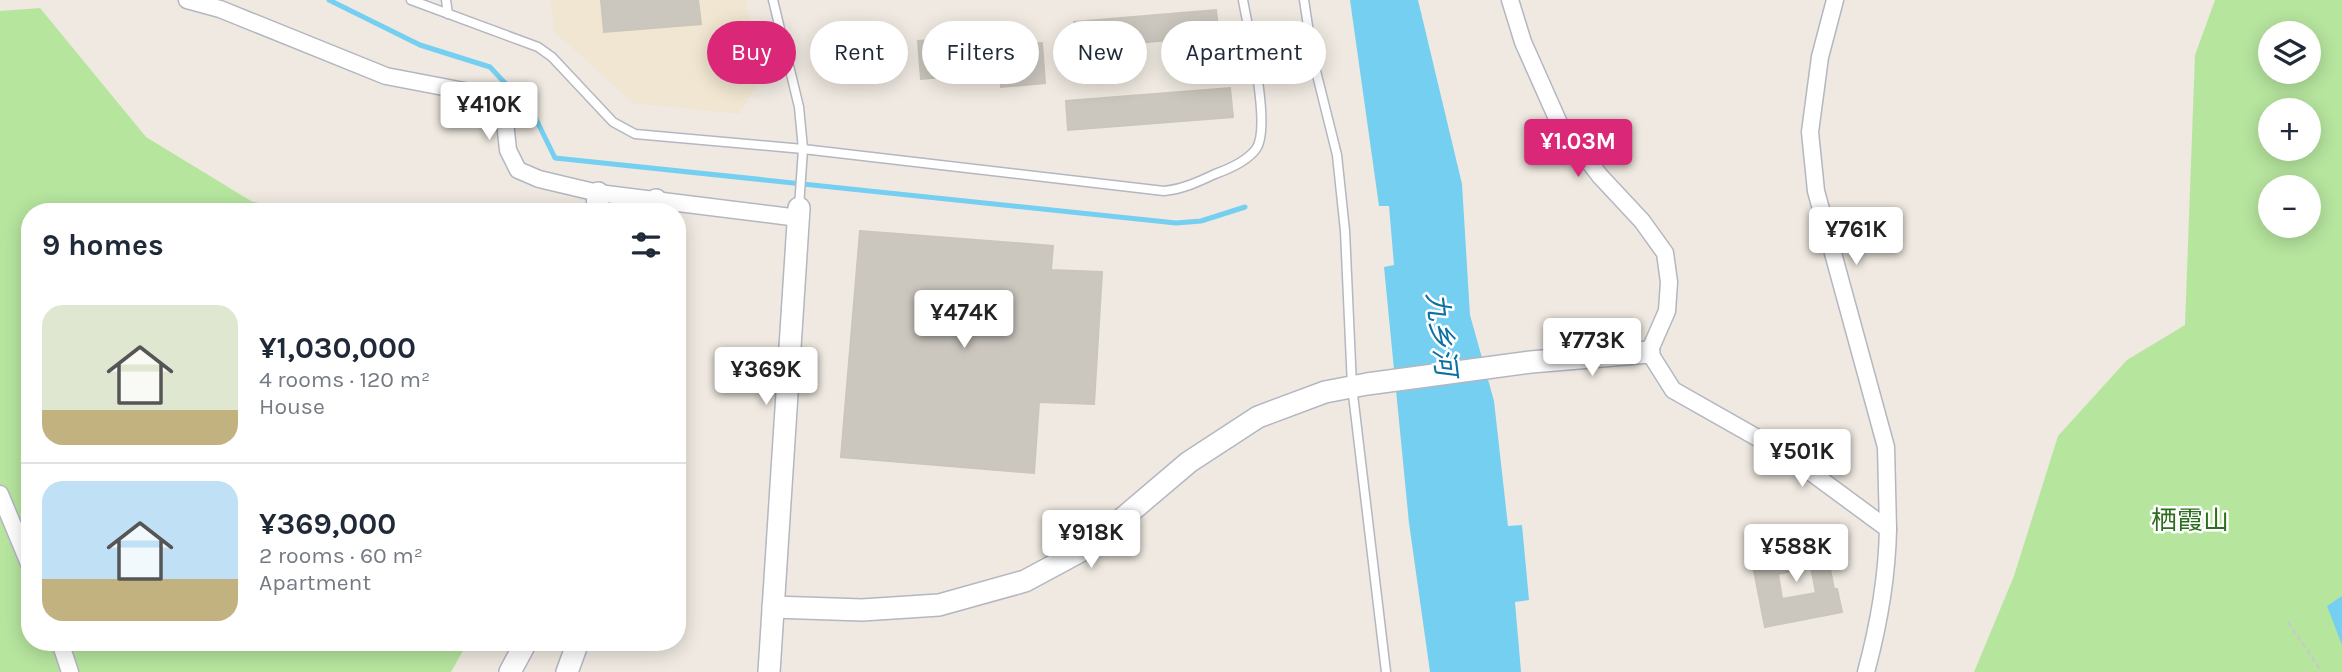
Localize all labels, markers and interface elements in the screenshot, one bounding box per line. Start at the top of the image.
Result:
chip: Buy [707,21,796,84]
chip: Rent [810,21,908,84]
chip: Filters [922,21,1039,84]
chip: New [1053,21,1147,84]
chip: Apartment [1161,21,1326,84]
map controls [2258,21,2321,238]
button: layers [2258,21,2321,84]
pin: ¥410K [440,82,538,142]
text: ¥410K [457,91,521,118]
button: + [2258,98,2321,161]
pin: ¥1.03M [1521,120,1635,179]
text: ¥1.03M [1540,128,1616,155]
button: − [2258,175,2321,238]
pin: ¥761K [1807,208,1905,267]
text: ¥761K [1825,216,1887,243]
icon: filters [627,226,665,264]
text: 9 homes [42,227,164,263]
pin: ¥474K [915,290,1013,350]
water label: 九乡河 [1420,290,1464,383]
text: ¥474K [930,299,998,326]
pin: ¥773K [1543,318,1641,378]
text: ¥773K [1559,327,1625,354]
text: ¥1,030,000 [259,330,416,366]
icon: home [98,333,182,417]
pin: ¥369K [717,348,815,407]
text: ¥369K [731,356,801,383]
text: 4 rooms · 120 m² [259,366,430,393]
text: House [259,393,325,420]
pin: ¥501K [1753,430,1851,489]
text: ¥501K [1770,438,1834,465]
park label: 栖霞山 [2151,505,2229,536]
text: ¥369,000 [259,506,396,542]
icon: home [98,509,182,593]
pin: ¥918K [1042,510,1140,570]
text: ¥918K [1058,519,1124,546]
pin: ¥588K [1747,524,1845,584]
text: ¥588K [1760,533,1832,560]
text: 2 rooms · 60 m² [259,542,423,569]
text: Apartment [259,569,371,596]

